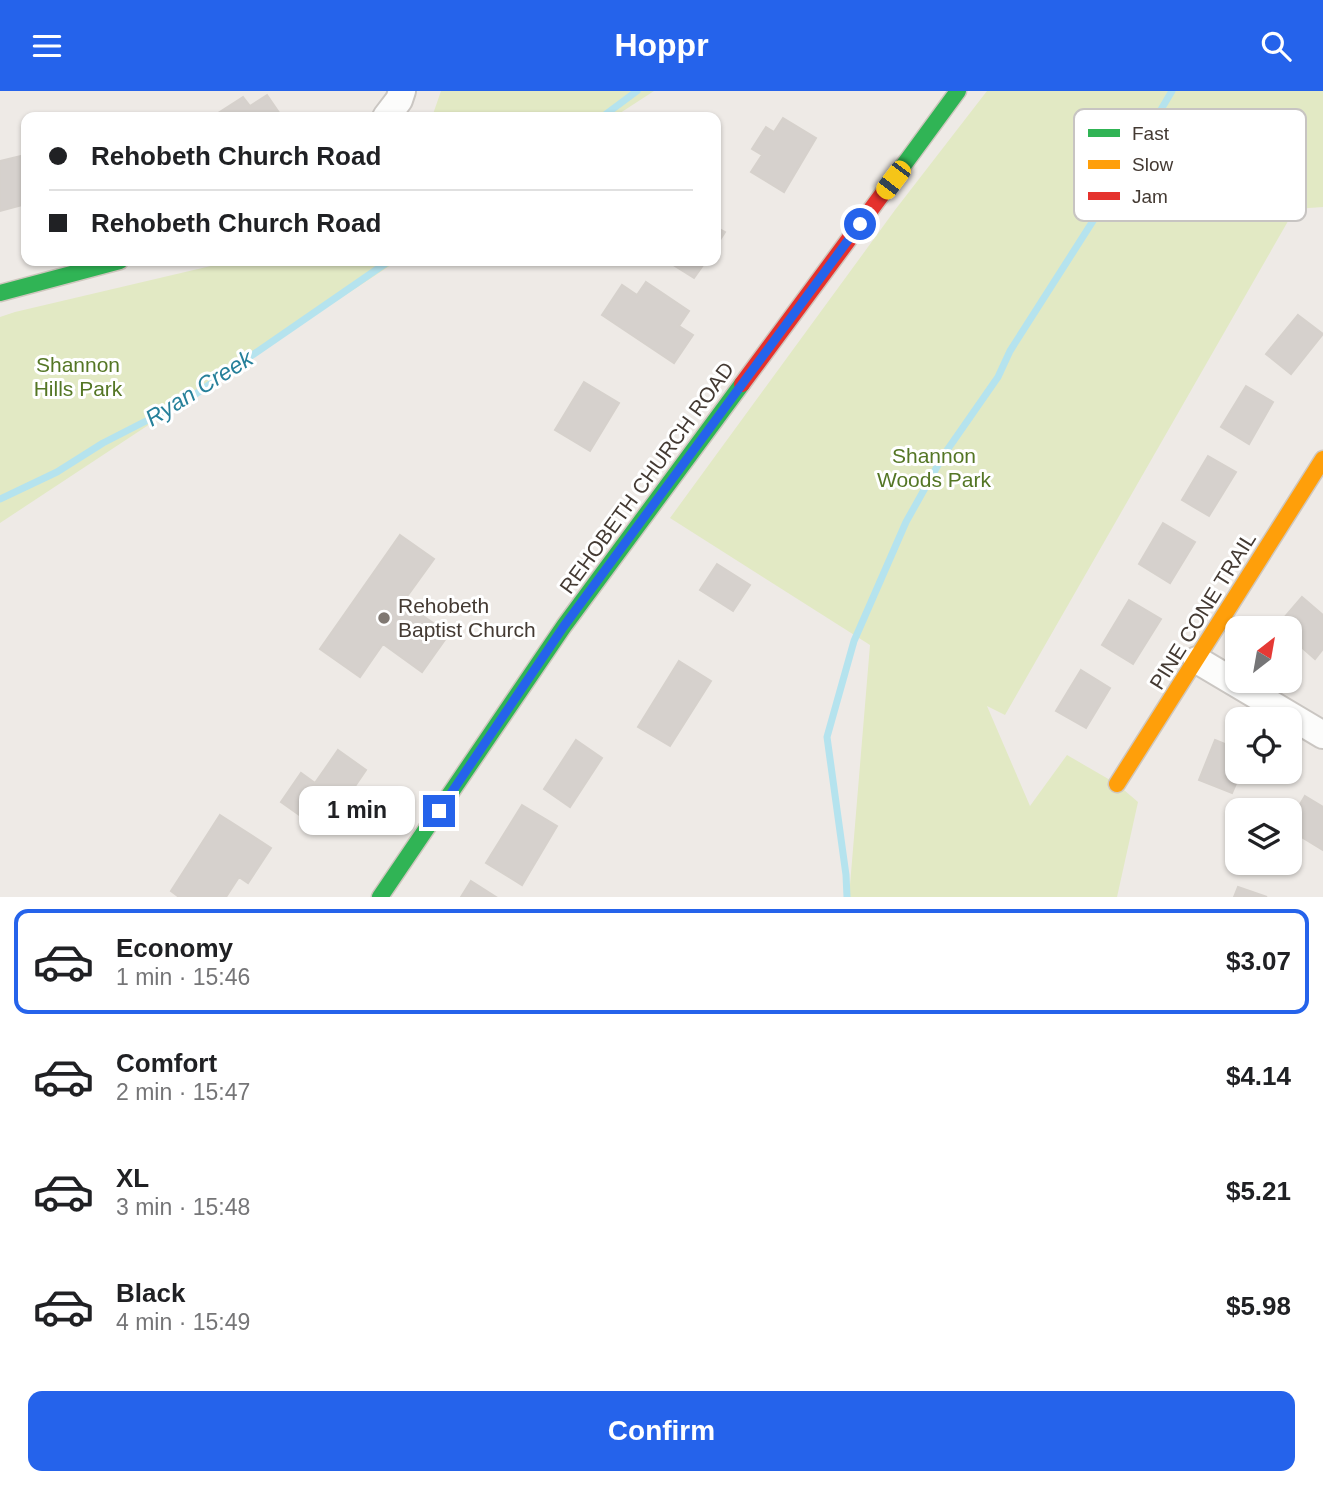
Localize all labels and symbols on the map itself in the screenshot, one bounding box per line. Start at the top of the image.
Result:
legend [1074,109,1306,221]
text: Fast [1132,123,1170,144]
text: Slow [1132,154,1173,175]
car [872,157,915,203]
text: Jam [1132,186,1168,207]
route start [844,208,876,240]
water label: Ryan Creek [141,344,259,431]
park label: Shannon Hills Park [34,353,123,400]
street label: REHOBETH CHURCH ROAD [555,358,738,598]
park label: Shannon Woods Park [877,444,991,491]
street label: PINE CONE TRAIL [1145,528,1260,693]
place label: Rehobeth Baptist Church [398,594,536,641]
marker: Rehobeth Baptist Church [376,610,392,626]
north arrow [1225,616,1302,693]
callout: 1 min [299,787,414,835]
route end [423,795,455,827]

